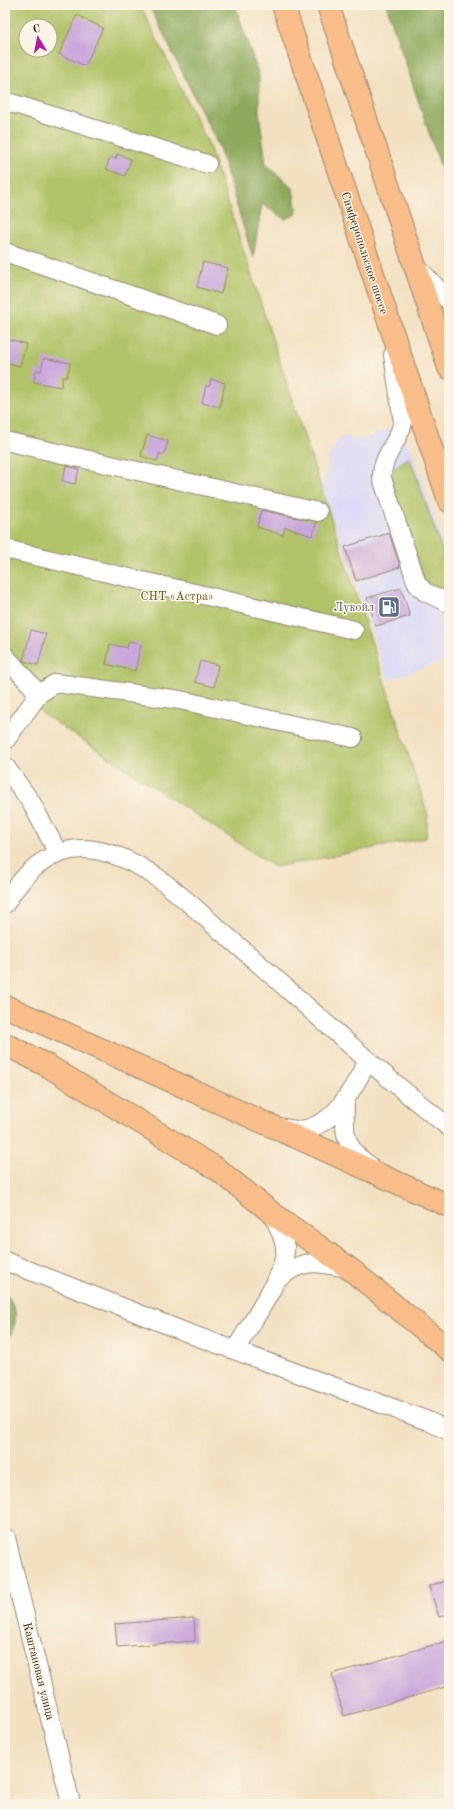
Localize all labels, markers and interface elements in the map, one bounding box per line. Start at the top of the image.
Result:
north arrow [18,18,58,58]
text: С [32,24,41,36]
street label: Симферопольское шоссе [339,190,390,317]
park label: СНТ «Астра» [140,591,214,603]
fuel station icon: Лукойл [376,594,402,620]
place label: Лукойл [334,602,374,614]
street label: Каштановая улица [20,1621,56,1721]

